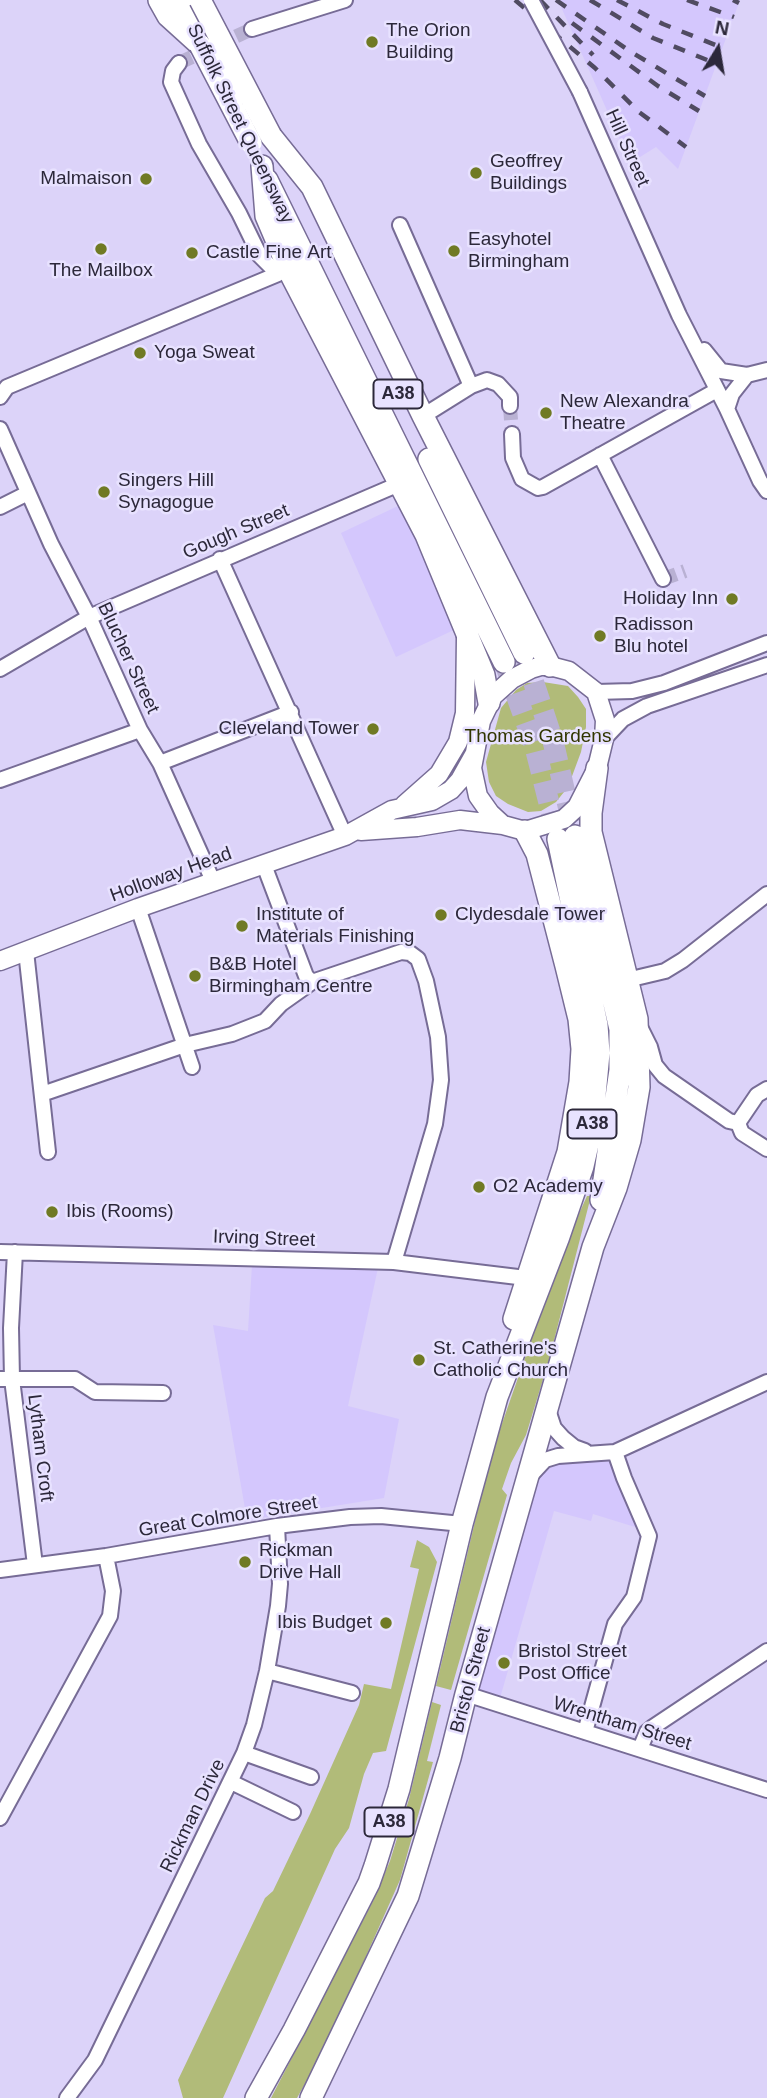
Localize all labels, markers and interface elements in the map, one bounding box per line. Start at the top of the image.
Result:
north arrow [683,14,753,84]
text: N [713,16,731,40]
street label: Suffolk Street Queensway [182,20,298,228]
place label: The Orion Building [386,20,470,64]
marker: The Orion Building [364,34,380,50]
street label: Hill Street [600,106,654,190]
place label: Geoffrey Buildings [490,151,567,195]
marker: Geoffrey Buildings [468,165,484,181]
place label: Malmaison [40,168,132,190]
marker: Malmaison [138,171,154,187]
place label: Easyhotel Birmingham [468,229,569,273]
marker: The Mailbox [93,241,109,257]
place label: Castle Fine Art [206,242,332,264]
marker: Easyhotel Birmingham [446,243,462,259]
marker: Castle Fine Art [184,245,200,261]
place label: The Mailbox [49,260,153,282]
place label: Yoga Sweat [154,342,255,364]
marker: Yoga Sweat [132,345,148,361]
road number: A38 [374,380,422,408]
place label: New Alexandra Theatre [560,391,689,435]
marker: New Alexandra Theatre [538,405,554,421]
place label: Singers Hill Synagogue [118,470,214,514]
marker: Singers Hill Synagogue [96,484,112,500]
street label: Gough Street [180,499,292,565]
place label: Holiday Inn [623,588,718,610]
marker: Holiday Inn [724,591,740,607]
street label: Blucher Street [92,599,164,717]
place label: Radisson Blu hotel [614,614,693,658]
marker: Radisson Blu hotel [592,628,608,644]
place label: Cleveland Tower [219,718,359,740]
marker: Cleveland Tower [365,721,381,737]
park label: Thomas Gardens [465,726,611,748]
street label: Holloway Head [107,842,235,908]
place label: Institute of Materials Finishing [256,904,414,948]
place label: Clydesdale Tower [455,904,605,926]
marker: Clydesdale Tower [433,907,449,923]
marker: Institute of Materials Finishing [234,918,250,934]
place label: B&B Hotel Birmingham Centre [209,954,373,998]
marker: B&B Hotel Birmingham Centre [187,968,203,984]
road number: A38 [568,1110,616,1139]
place label: O2 Academy [493,1176,603,1198]
marker: O2 Academy [471,1179,487,1195]
place label: Ibis (Rooms) [66,1201,174,1223]
marker: Ibis (Rooms) [44,1204,60,1220]
street label: Irving Street [212,1226,316,1252]
place label: St. Catherine's Catholic Church [433,1338,568,1382]
marker: St. Catherine's Catholic Church [411,1352,427,1368]
street label: Lytham Croft [22,1393,58,1503]
street label: Great Colmore Street [137,1492,319,1542]
place label: Rickman Drive Hall [259,1540,341,1584]
marker: Rickman Drive Hall [237,1554,253,1570]
place label: Ibis Budget [277,1612,372,1634]
marker: Ibis Budget [378,1615,394,1631]
street label: Bristol Street [446,1625,496,1735]
place label: Bristol Street Post Office [518,1641,627,1685]
marker: Bristol Street Post Office [496,1655,512,1671]
street label: Wrentham Street [550,1692,694,1756]
street label: Rickman Drive [156,1755,230,1877]
road number: A38 [364,1808,414,1836]

